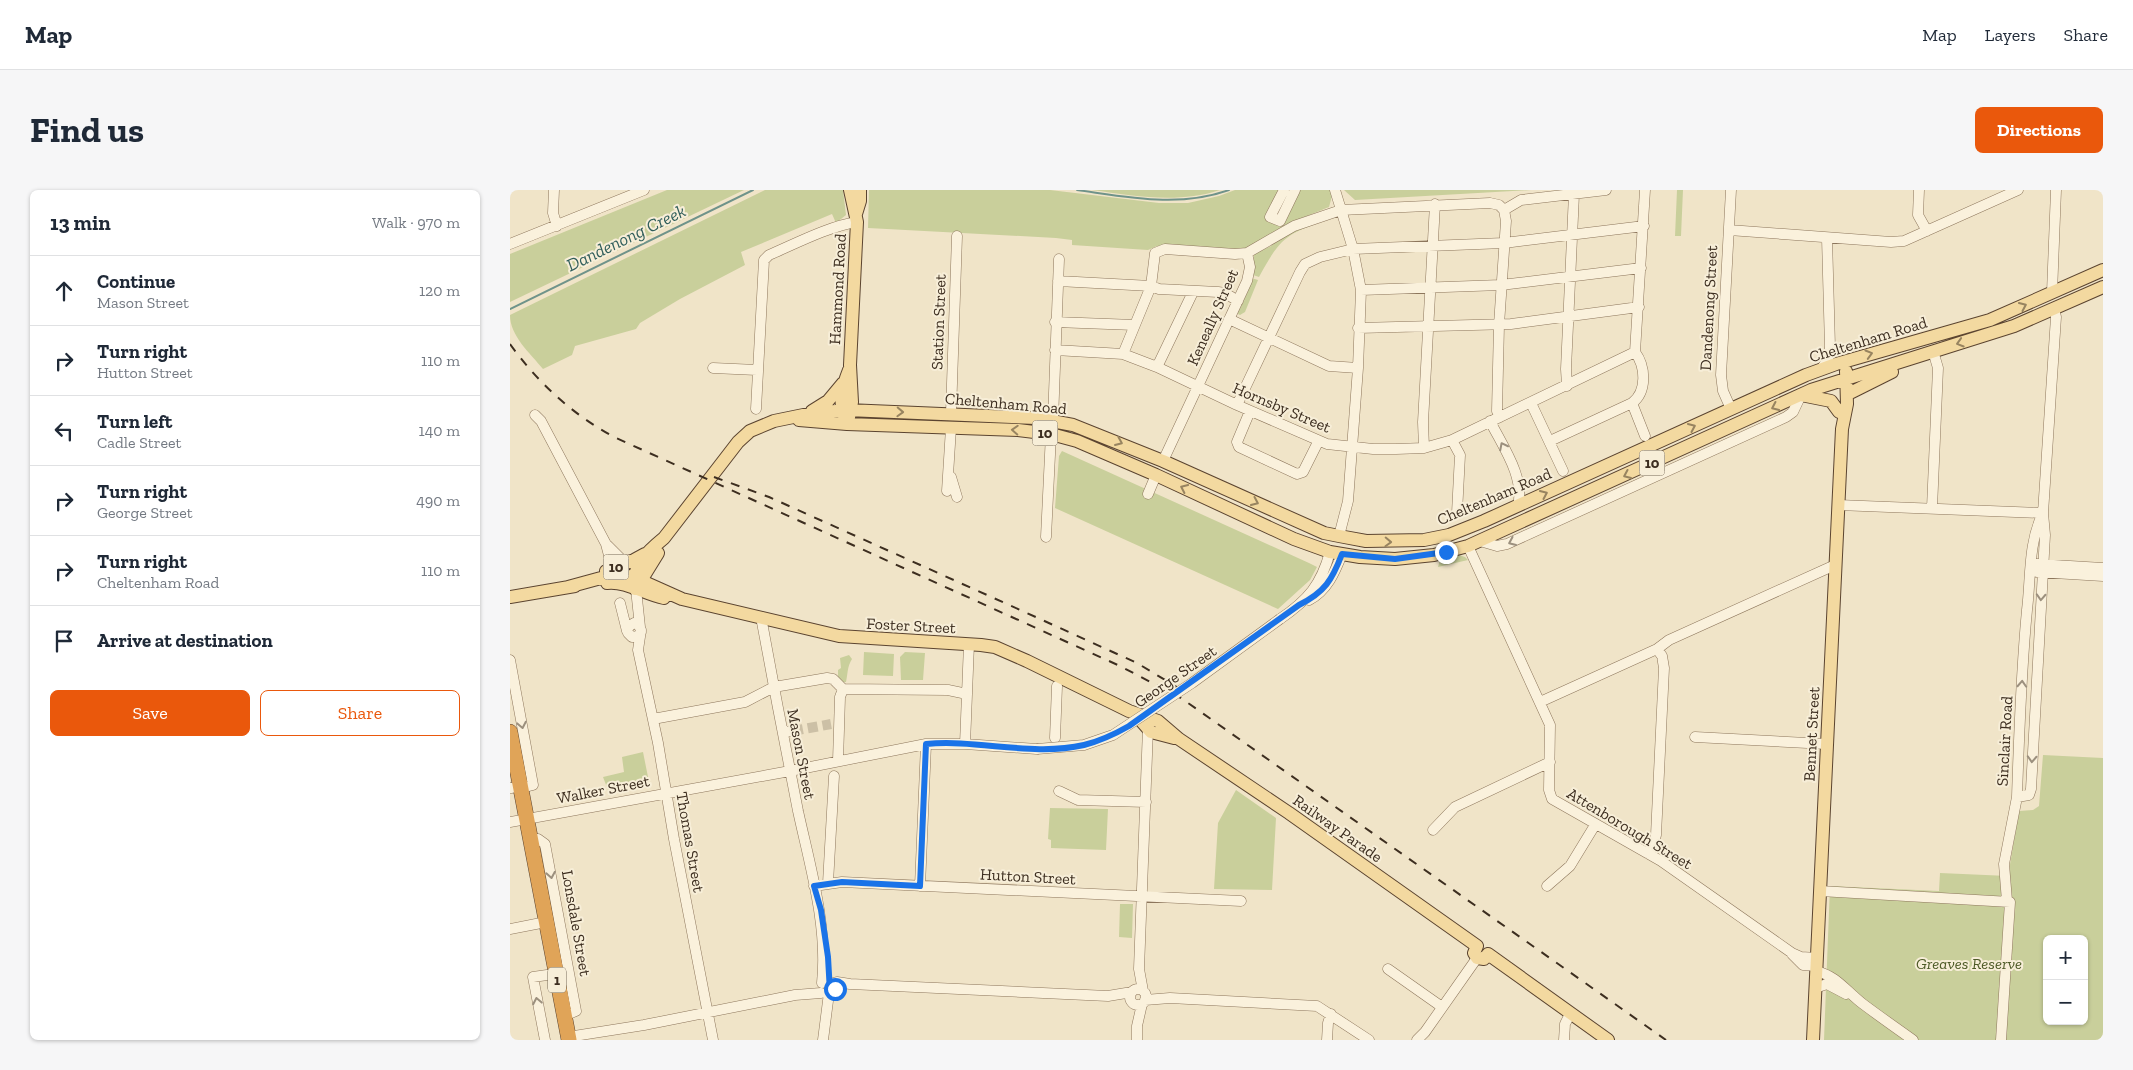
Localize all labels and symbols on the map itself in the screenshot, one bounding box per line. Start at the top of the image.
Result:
water label: Dandenong Creek [563,200,689,276]
street label: Hammond Road [825,233,850,345]
street label: Dandenong Street [1696,245,1721,371]
street label: Keneally Street [1183,266,1242,368]
street label: Station Street [927,274,950,370]
one-way arrow [2018,301,2027,312]
street label: Cheltenham Road [1807,312,1930,366]
one-way arrow [1956,337,1965,347]
one-way arrow [1864,350,1872,360]
street label: Hornsby Street [1230,378,1334,437]
street label: Cheltenham Road [944,389,1068,418]
one-way arrow [1771,401,1780,411]
one-way arrow [896,406,904,417]
road number: 10 [1032,420,1058,446]
one-way arrow [1687,422,1696,433]
one-way arrow [1010,424,1018,435]
one-way arrow [1114,436,1122,446]
one-way arrow [1499,443,1509,452]
road number: 10 [1640,450,1664,476]
street label: Cheltenham Road [1434,464,1554,529]
one-way arrow [1623,468,1632,479]
one-way arrow [1180,483,1189,494]
one-way arrow [1539,490,1548,500]
one-way arrow [1250,496,1259,507]
one-way arrow [1508,535,1517,546]
one-way arrow [1384,536,1392,547]
route end [1435,541,1458,564]
road number: 10 [604,554,628,580]
one-way arrow [2036,593,2047,601]
street label: Foster Street [866,614,956,637]
street label: George Street [1131,641,1220,712]
one-way arrow [2017,679,2028,687]
street label: Bennet Street [1800,686,1823,782]
street label: Sinclair Road [1993,695,2016,787]
street label: Mason Street [783,707,820,801]
one-way arrow [517,721,527,729]
one-way arrow [2027,756,2037,763]
street label: Walker Street [555,771,651,808]
street label: Attenborough Street [1564,784,1696,873]
street label: Thomas Street [672,790,709,894]
street label: Railway Parade [1289,791,1386,866]
street label: Hutton Street [980,865,1076,888]
street label: Lonsdale Street [558,869,595,978]
one-way arrow [545,871,556,880]
park label: Greaves Reserve [1916,954,2022,973]
road number: 1 [548,968,566,992]
route start [824,978,847,1001]
one-way arrow [533,997,543,1006]

